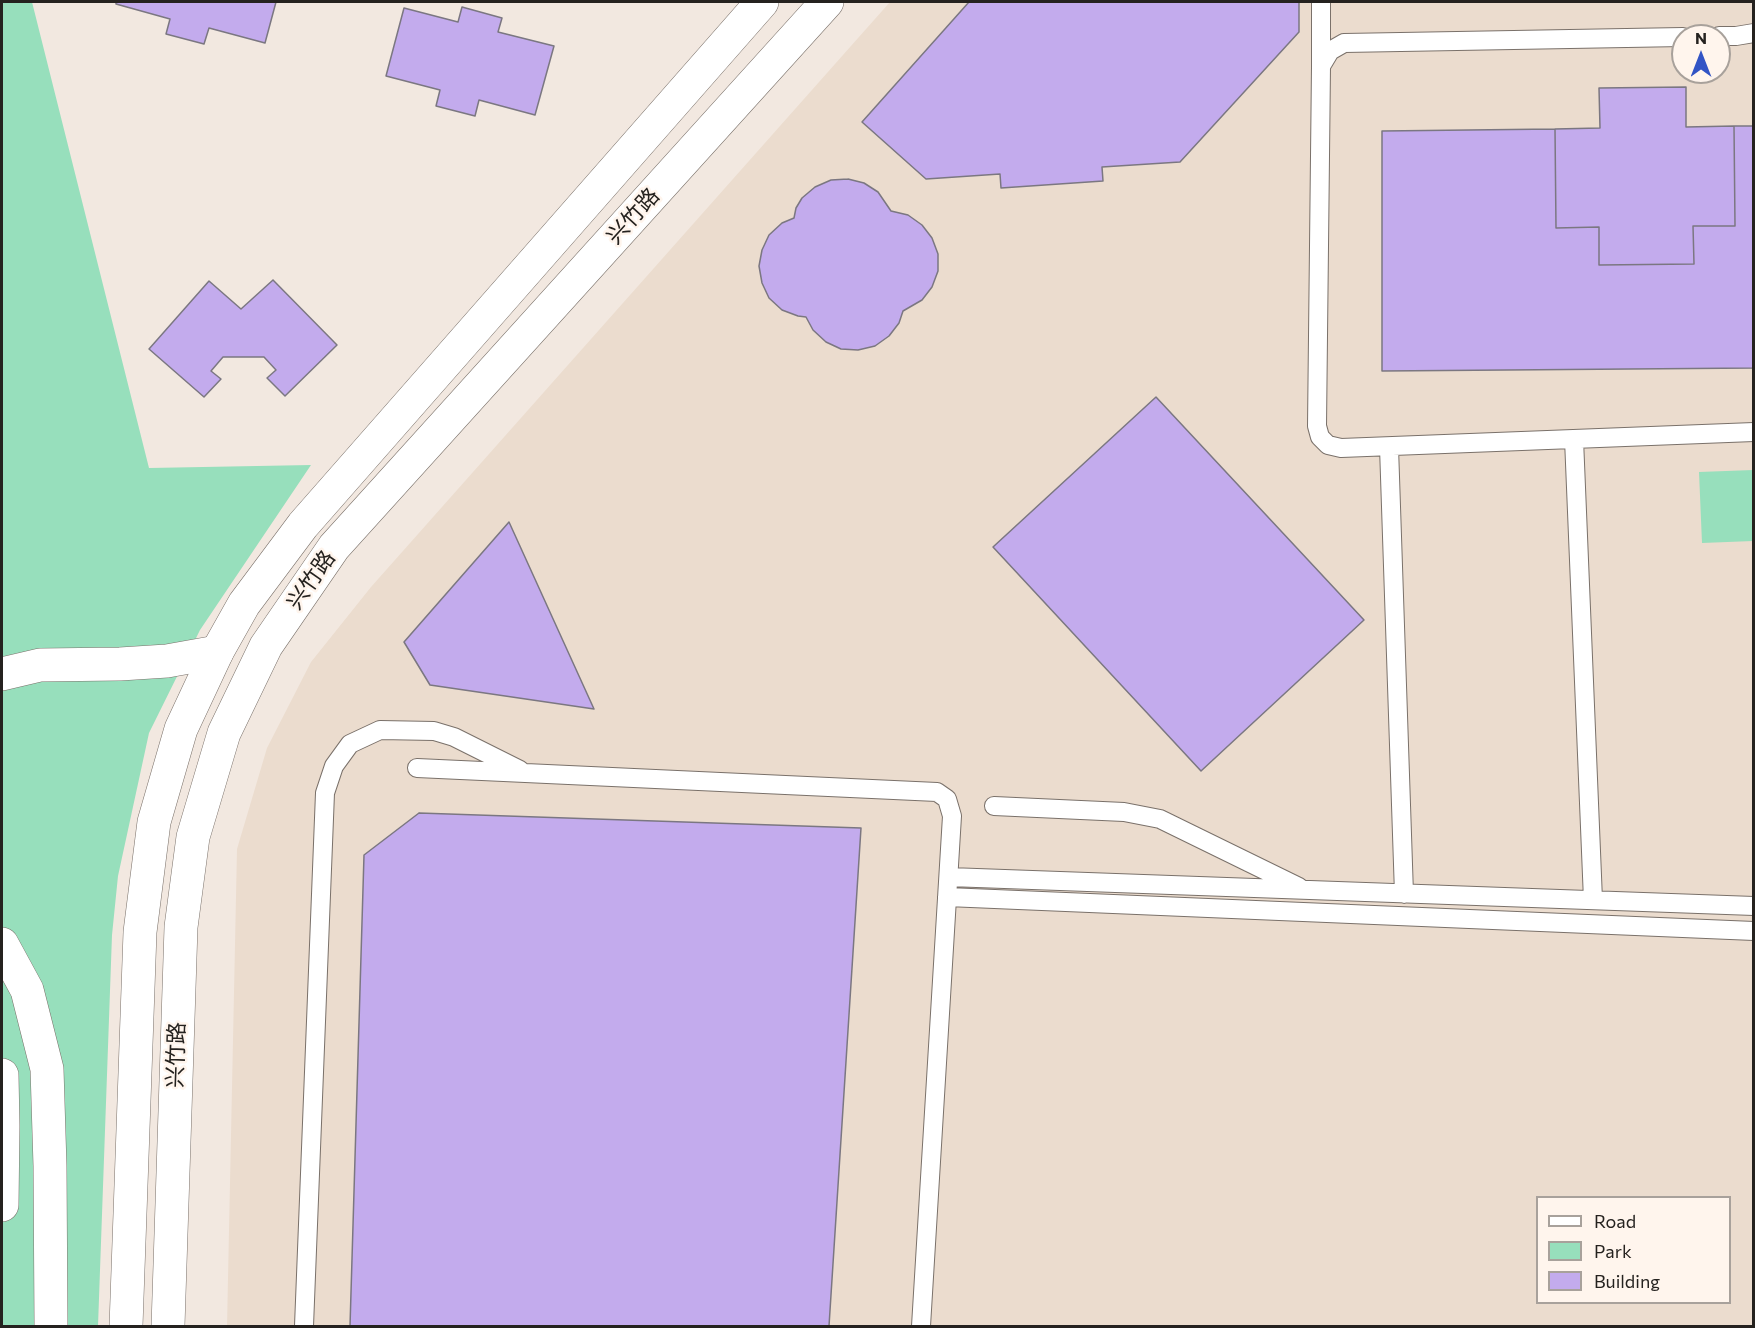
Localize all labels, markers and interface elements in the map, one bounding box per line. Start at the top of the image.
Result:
north arrow [1671,24,1731,84]
text: N [1695,28,1707,47]
street label: 兴竹路 [601,183,665,249]
street label: 兴竹路 [281,545,341,615]
street label: 兴竹路 [162,1022,190,1088]
legend [1536,1196,1731,1304]
text: Road [1594,1210,1636,1232]
text: Park [1594,1240,1632,1262]
text: Building [1594,1270,1660,1292]

